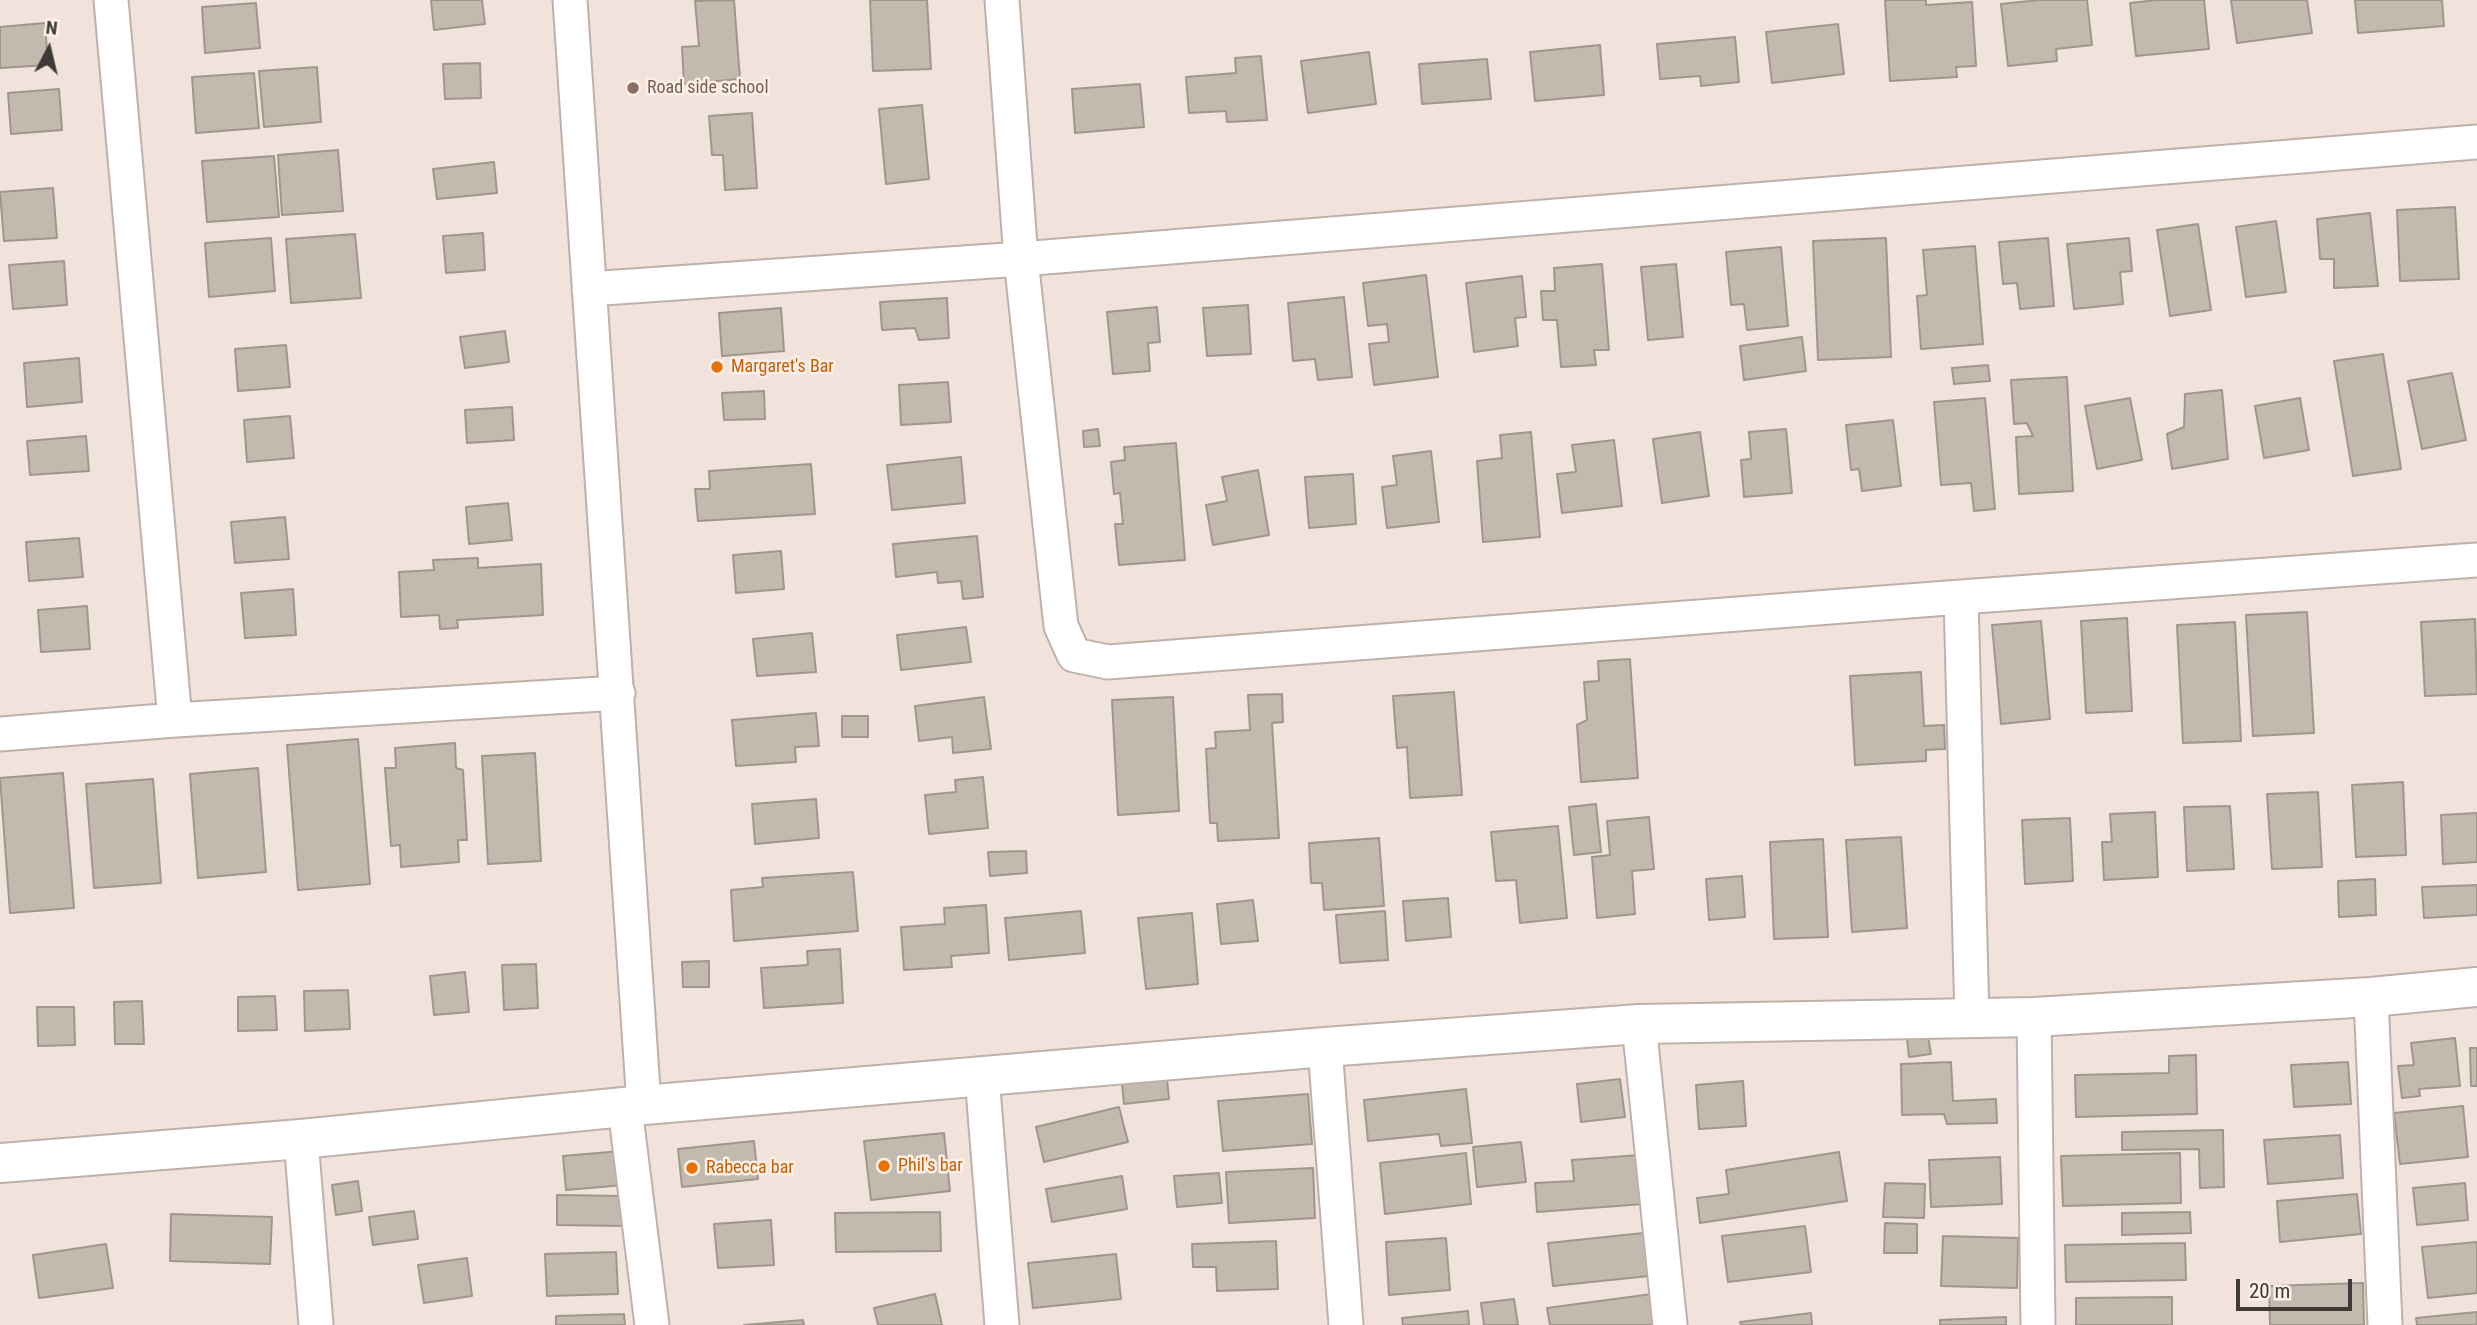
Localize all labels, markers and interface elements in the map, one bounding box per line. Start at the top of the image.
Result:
north arrow [14,14,84,84]
text: N [44,16,59,40]
place label: Road side school [647,77,769,99]
marker: Road side school [625,80,641,96]
place label: Margaret's Bar [731,356,834,378]
marker: Margaret's Bar [709,359,725,375]
place label: Phil's bar [898,1155,963,1177]
place label: Rabecca bar [706,1157,794,1179]
marker: Phil's bar [876,1158,892,1174]
marker: Rabecca bar [684,1160,700,1176]
scale bar [2239,1266,2354,1310]
text: 20 m [2249,1279,2290,1303]

